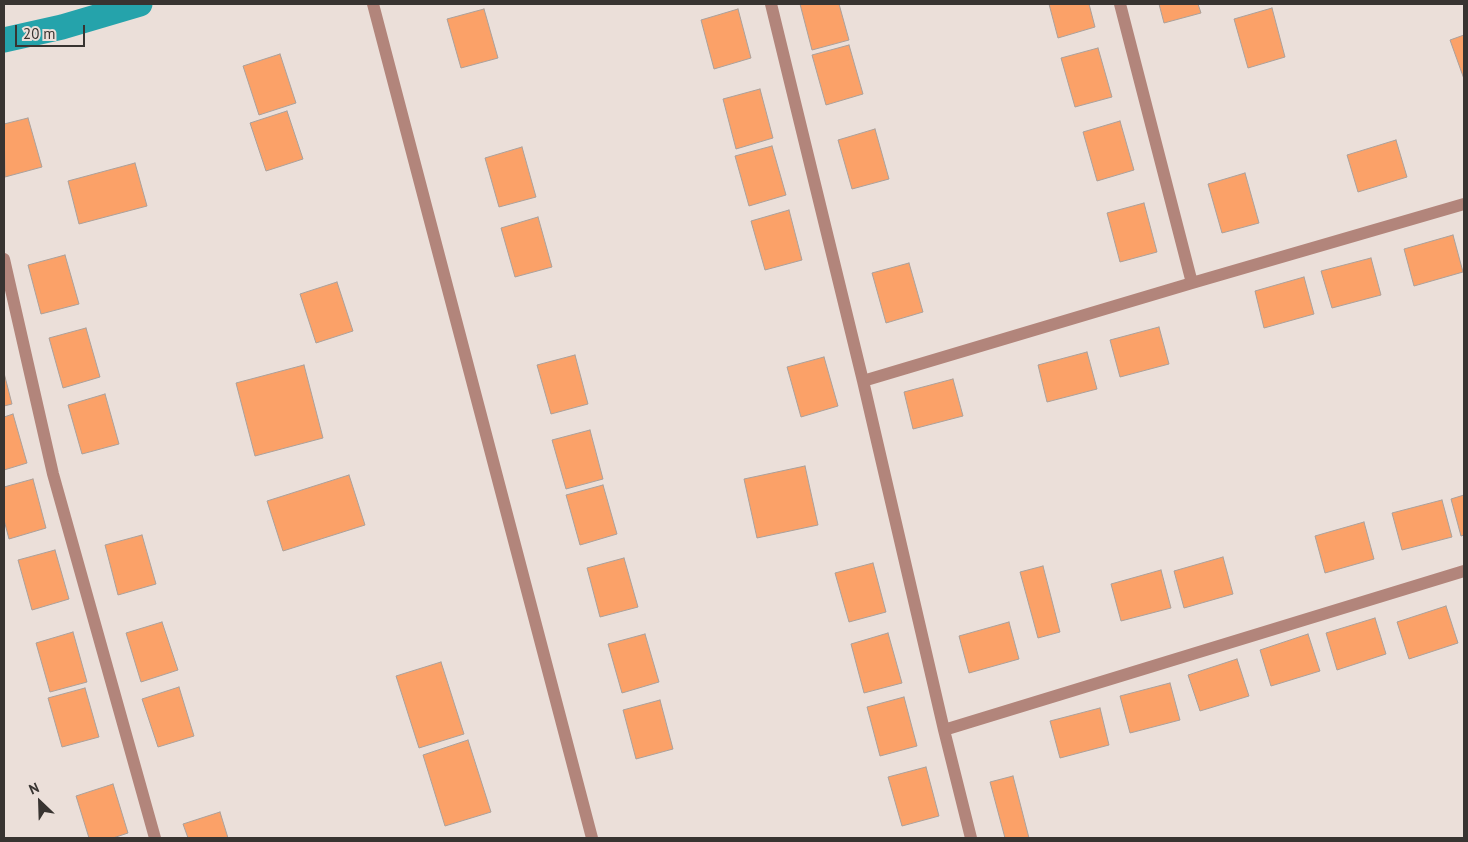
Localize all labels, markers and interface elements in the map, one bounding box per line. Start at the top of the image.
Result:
scale bar [18,15,88,47]
text: 20 m [23,24,56,43]
north arrow [15,777,65,827]
text: N [26,778,42,798]

